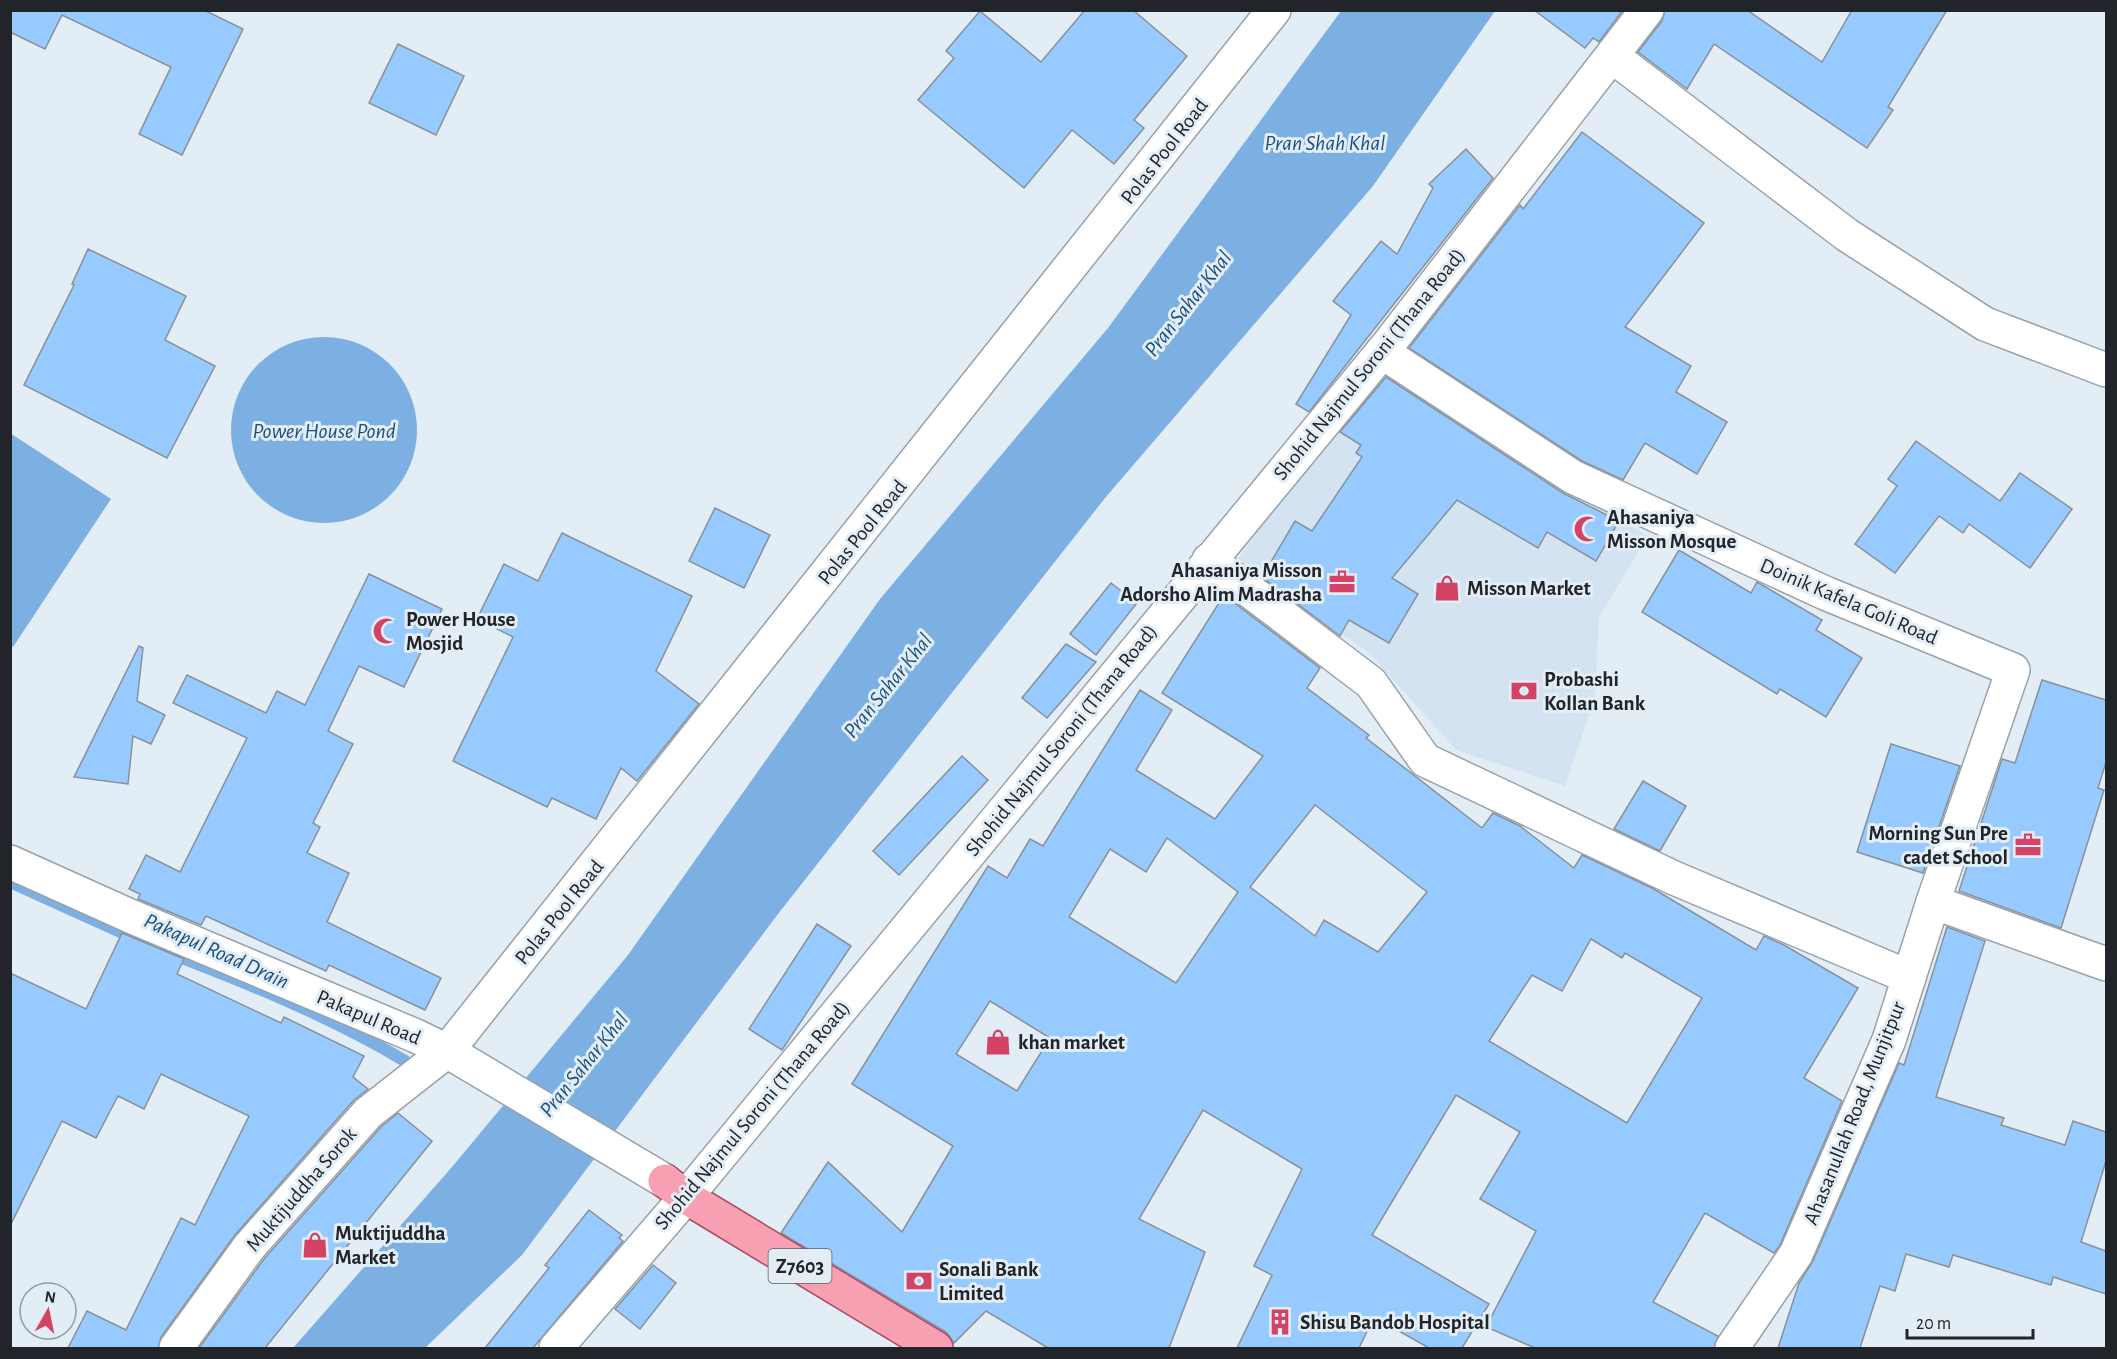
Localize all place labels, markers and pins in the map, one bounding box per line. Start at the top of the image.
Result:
place label: Ahasaniya Misson Mosque [1607,507,1737,552]
mosque icon: Ahasaniya Misson Mosque [1572,514,1602,544]
place label: Ahasaniya Misson Adorsho Alim Madrasha [1120,560,1322,605]
office icon: Ahasaniya Misson Adorsho Alim Madrasha [1327,567,1357,597]
shop icon: Misson Market [1432,573,1462,603]
place label: Misson Market [1467,578,1591,599]
place label: Power House Mosjid [406,609,515,654]
mosque icon: Power House Mosjid [371,616,401,646]
place label: Probashi Kollan Bank [1544,669,1646,714]
bank icon: Probashi Kollan Bank [1509,676,1539,706]
place label: Morning Sun Pre cadet School [1868,823,2008,868]
office icon: Morning Sun Pre cadet School [2013,830,2043,860]
shop icon: khan market [983,1027,1013,1057]
place label: khan market [1018,1032,1125,1053]
place label: Muktijuddha Market [335,1223,446,1268]
shop icon: Muktijuddha Market [300,1230,330,1260]
place label: Sonali Bank Limited [939,1259,1039,1304]
bank icon: Sonali Bank Limited [904,1266,934,1296]
building icon: Shisu Bandob Hospital [1265,1307,1295,1337]
place label: Shisu Bandob Hospital [1300,1312,1490,1333]

